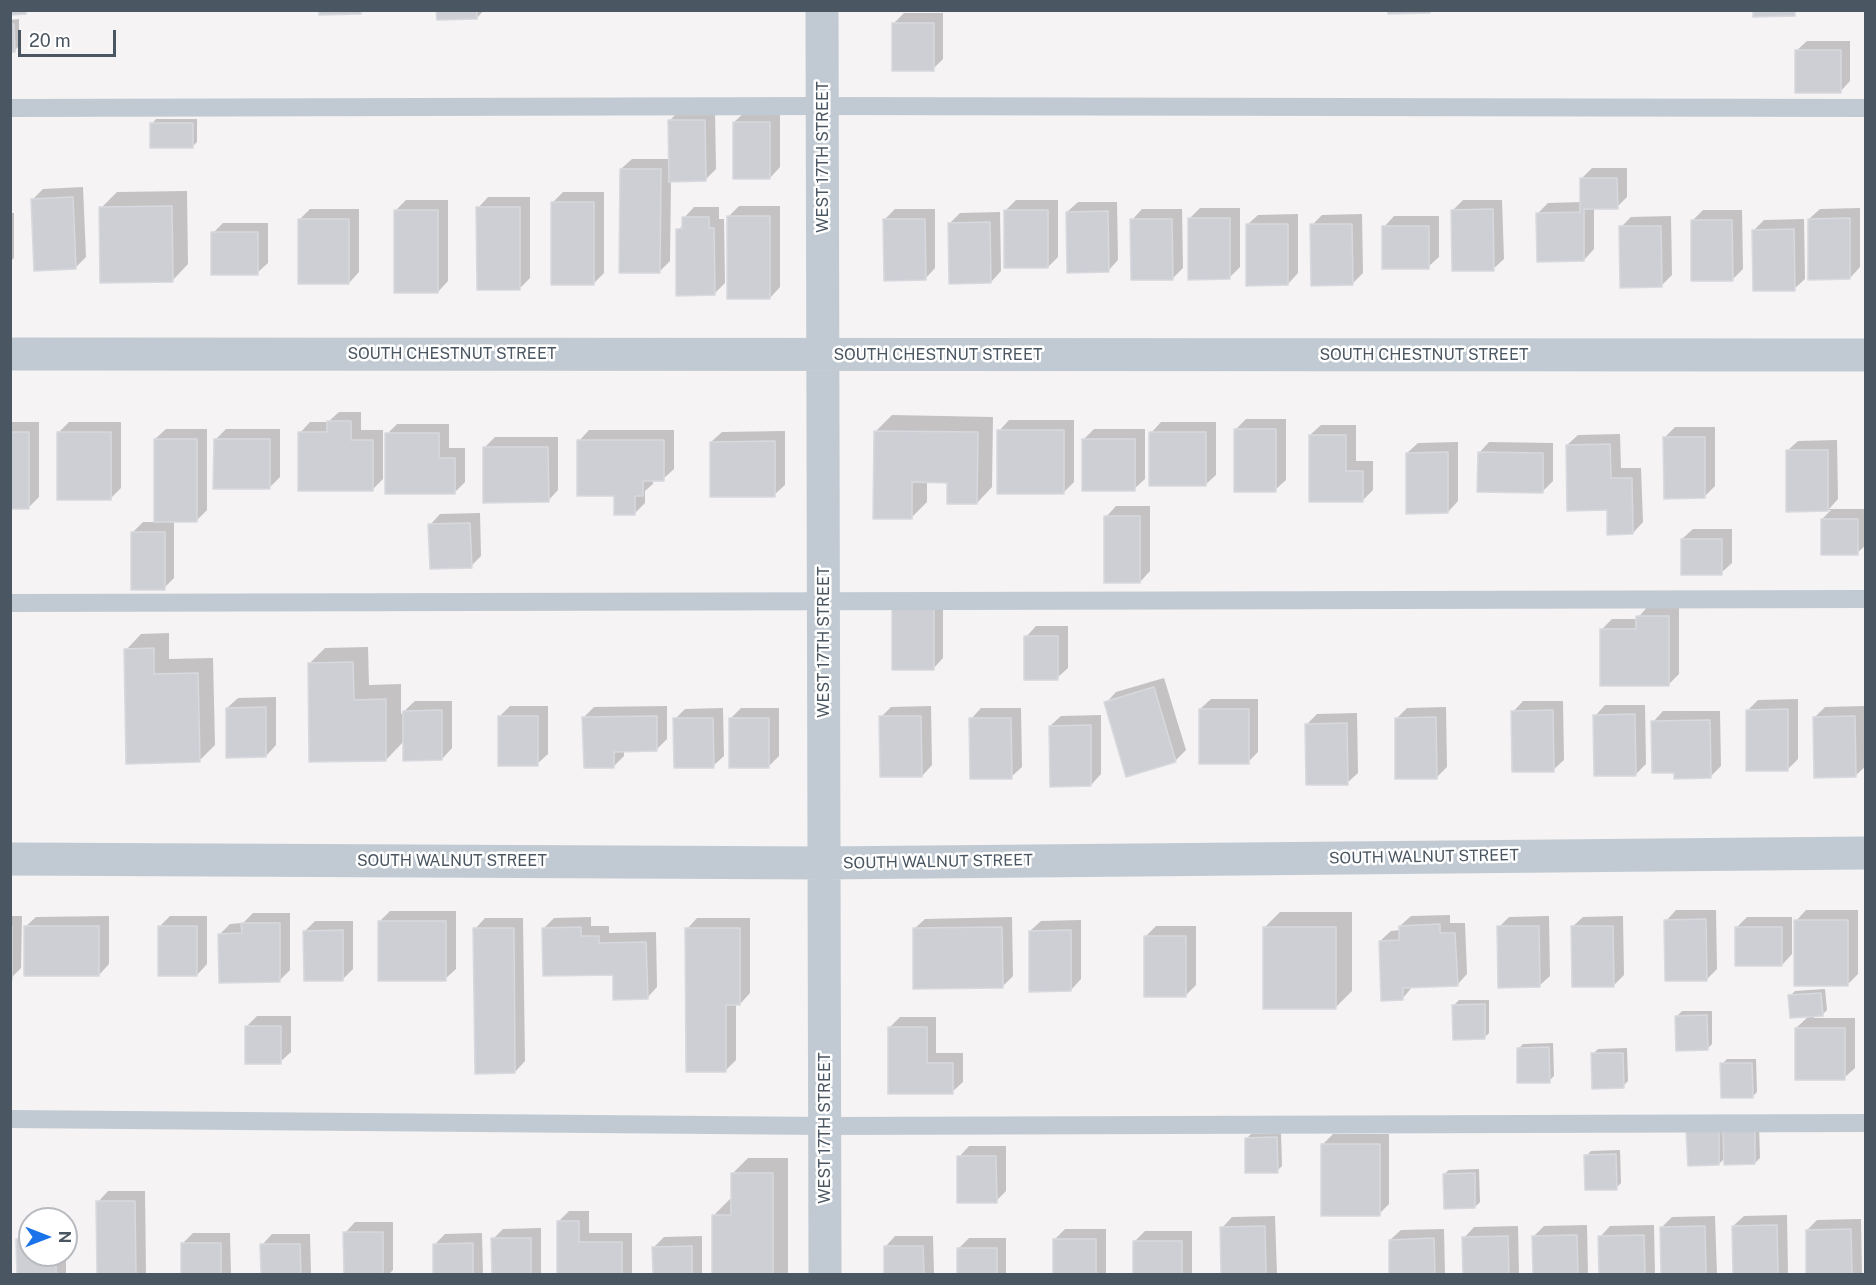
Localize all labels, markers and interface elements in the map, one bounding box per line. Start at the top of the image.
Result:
scale bar [21,18,118,56]
text: 20 m [29,30,71,51]
street label: WEST 17TH STREET [813,81,833,233]
street label: SOUTH CHESTNUT STREET [347,344,557,364]
street label: SOUTH CHESTNUT STREET [833,345,1043,365]
street label: SOUTH CHESTNUT STREET [1319,345,1529,365]
street label: WEST 17TH STREET [814,566,834,718]
street label: SOUTH WALNUT STREET [1329,846,1519,868]
street label: SOUTH WALNUT STREET [357,851,547,871]
street label: SOUTH WALNUT STREET [843,851,1033,873]
street label: WEST 17TH STREET [815,1052,835,1204]
north arrow [18,1207,78,1267]
text: N [55,1231,74,1243]

